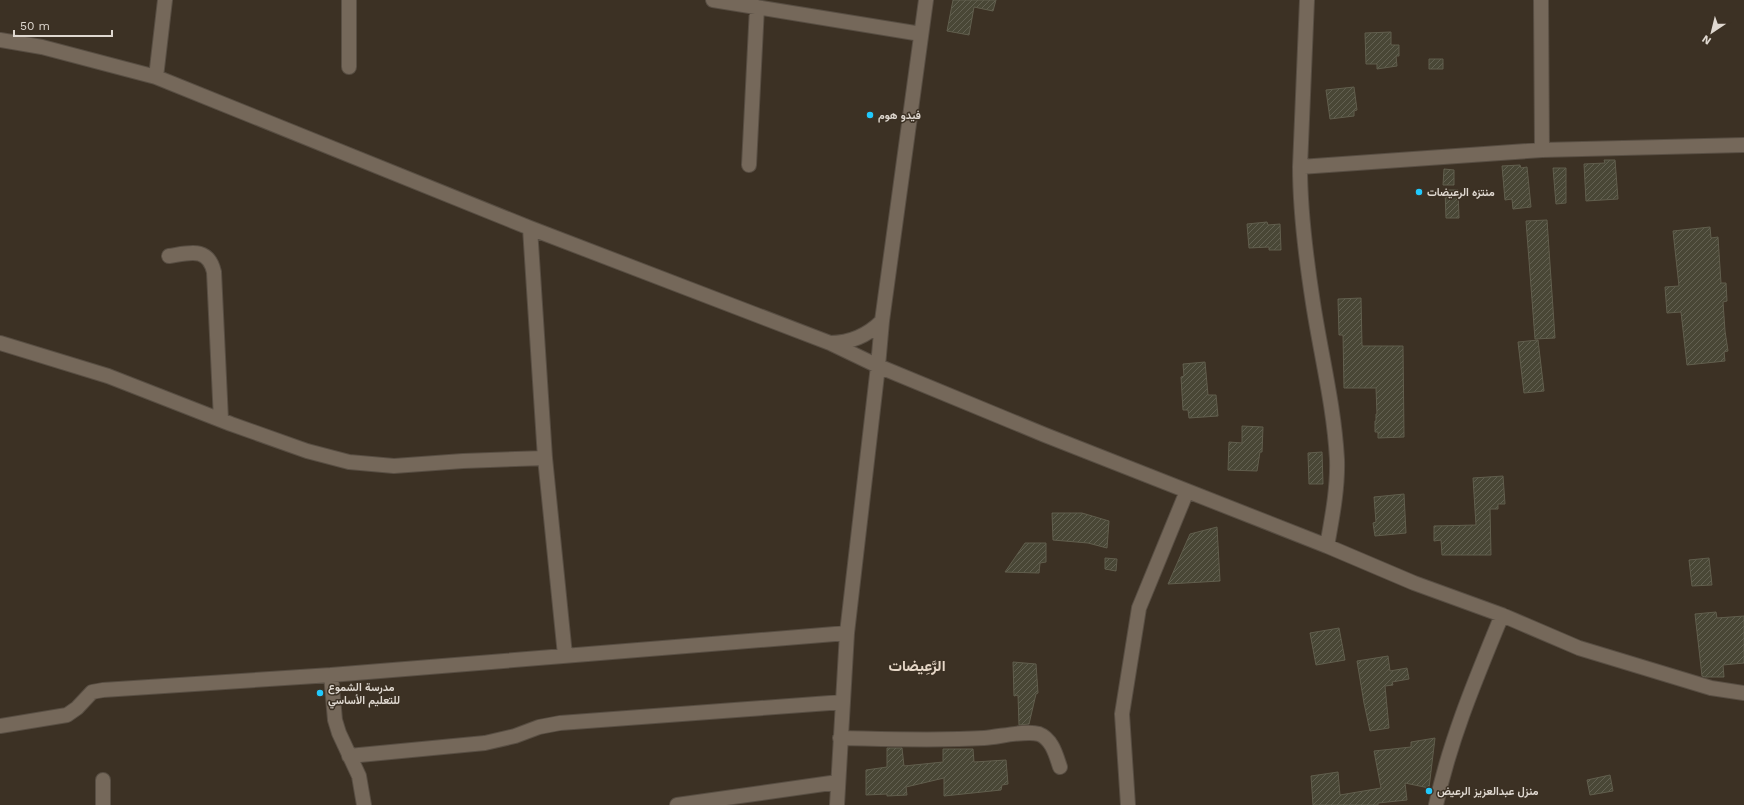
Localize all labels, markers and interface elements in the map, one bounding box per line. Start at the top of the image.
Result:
scale bar [14,12,112,38]
north arrow [1692,12,1732,52]
text: 50 m [20,19,50,33]
text: N [1699,32,1714,47]
place label: فيدو هوم [878,109,921,123]
marker: فيدو هوم [865,110,875,120]
place label: منتزه الرعيضات [1427,186,1495,199]
marker: منتزه الرعيضات [1414,187,1424,197]
district label: الرَّعِيضات [888,657,946,675]
place label: مدرسة الشموع للتعليم الأساسي [328,681,400,709]
marker: مدرسة الشموع للتعليم الأساسي [315,688,325,698]
place label: منزل عبدالعزيز الرعيض [1437,785,1539,798]
marker: منزل عبدالعزيز الرعيض [1424,786,1434,796]

